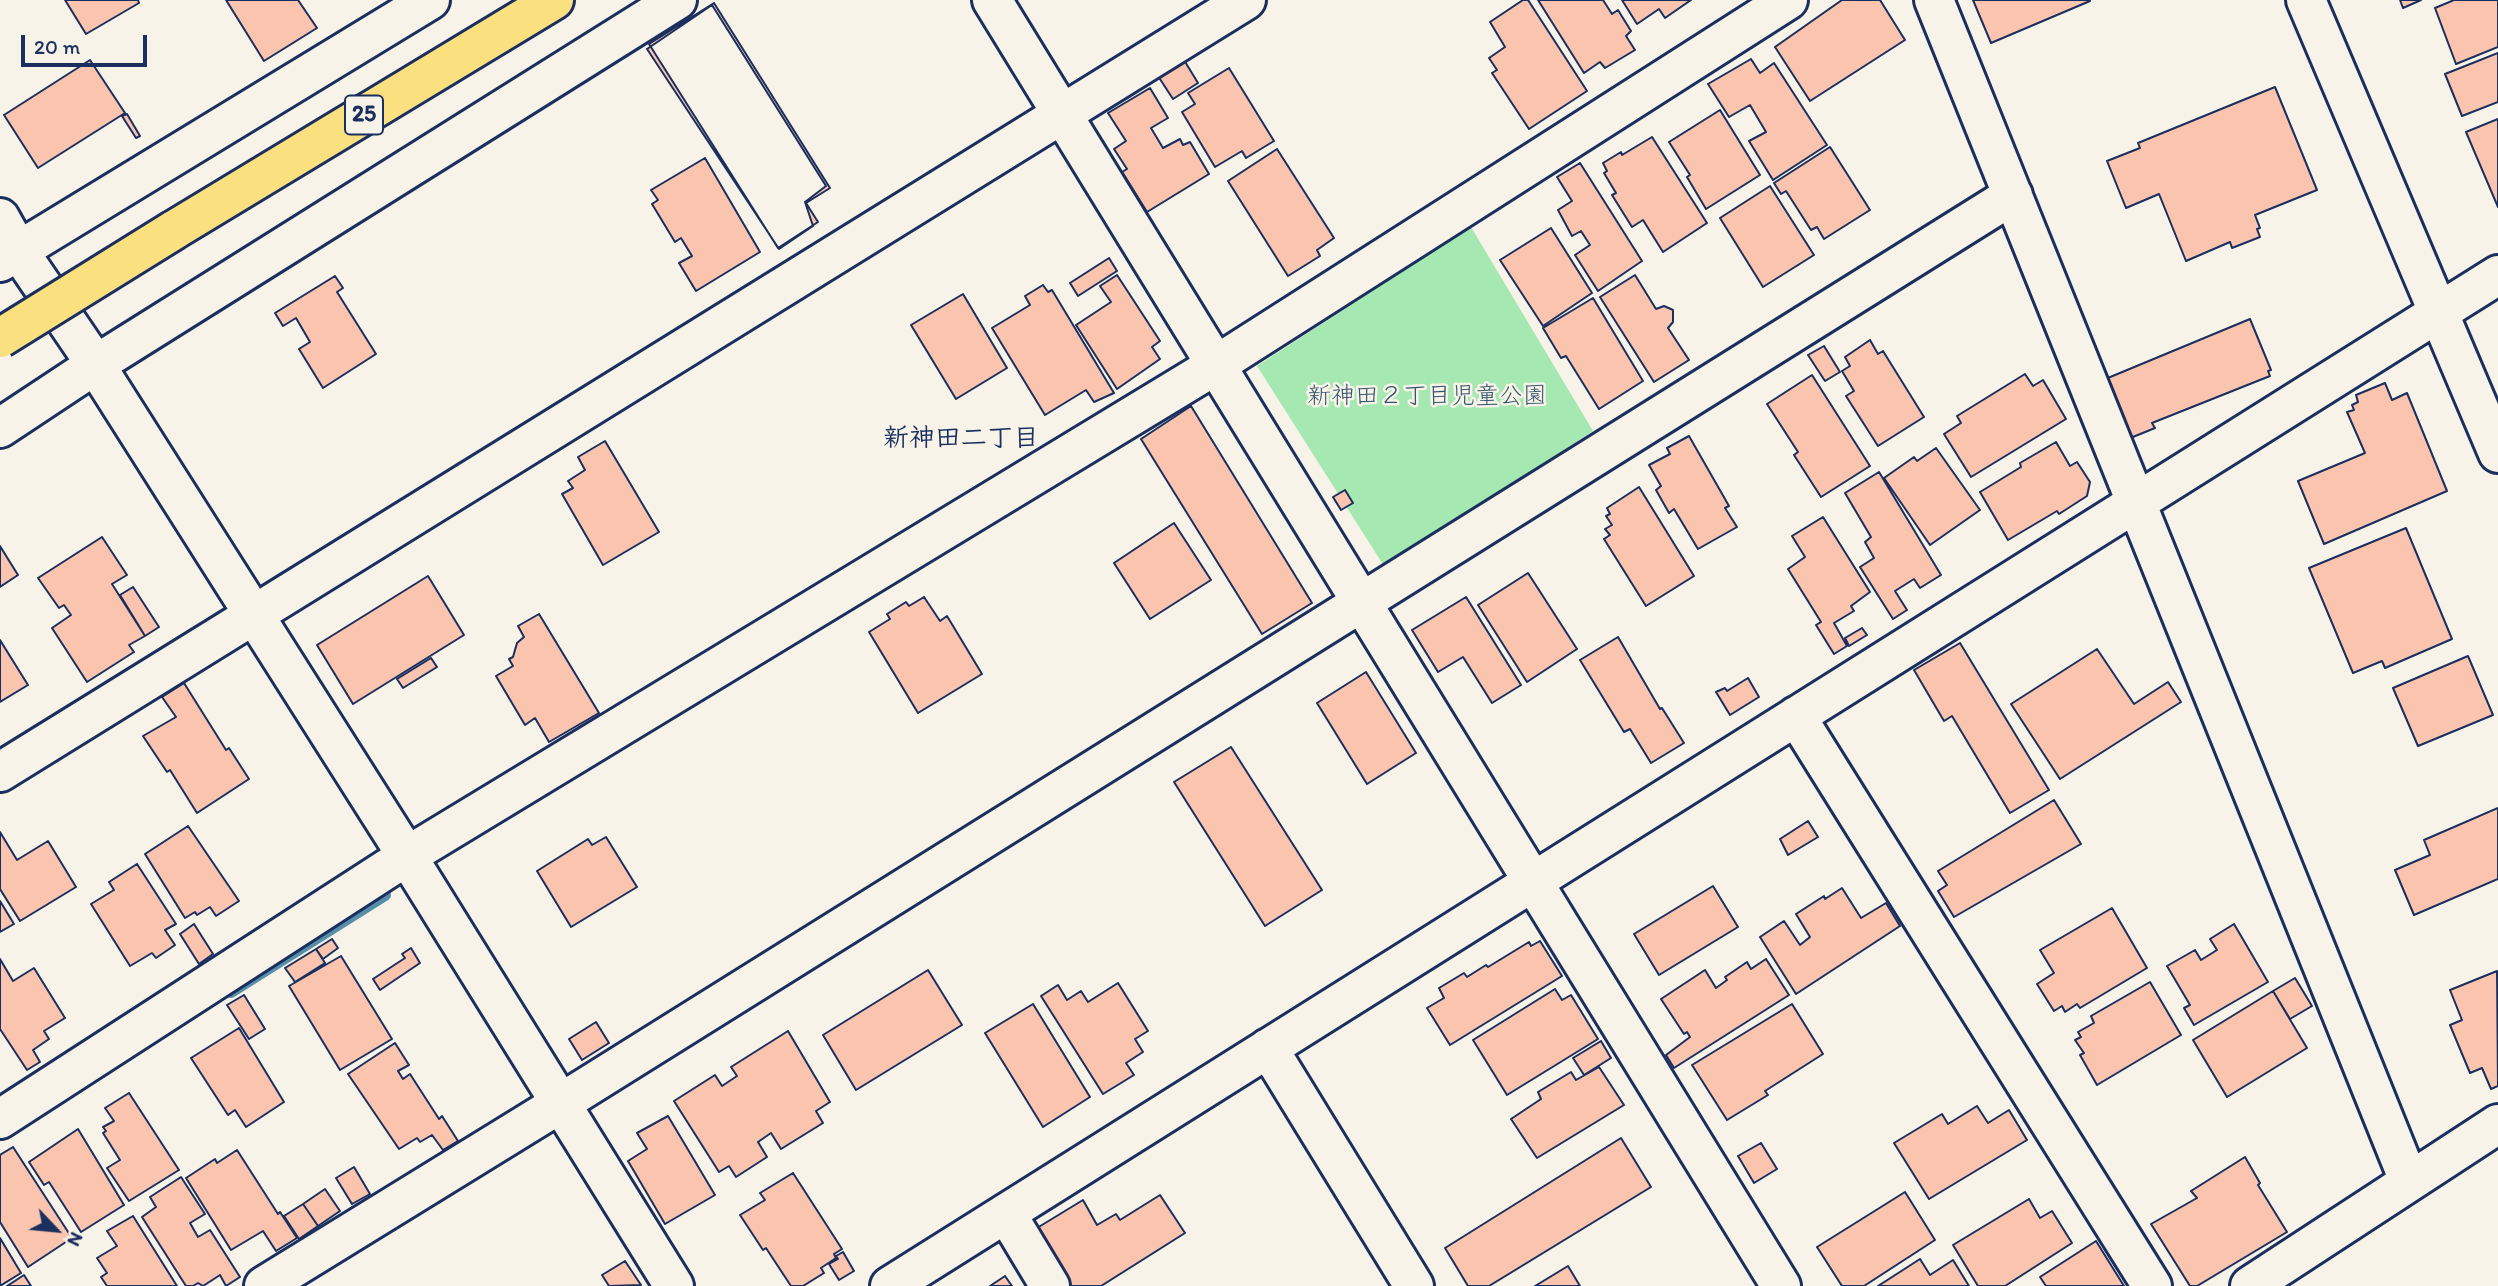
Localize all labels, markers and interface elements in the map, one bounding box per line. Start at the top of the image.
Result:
scale bar [24,21,150,65]
text: 20 m [34,34,80,59]
road number: 25 [345,96,383,134]
park label: 新神田２丁目児童公園 [1307,383,1547,411]
district label: 新神田二丁目 [883,423,1039,455]
north arrow [21,1195,91,1265]
text: N [62,1229,88,1250]

